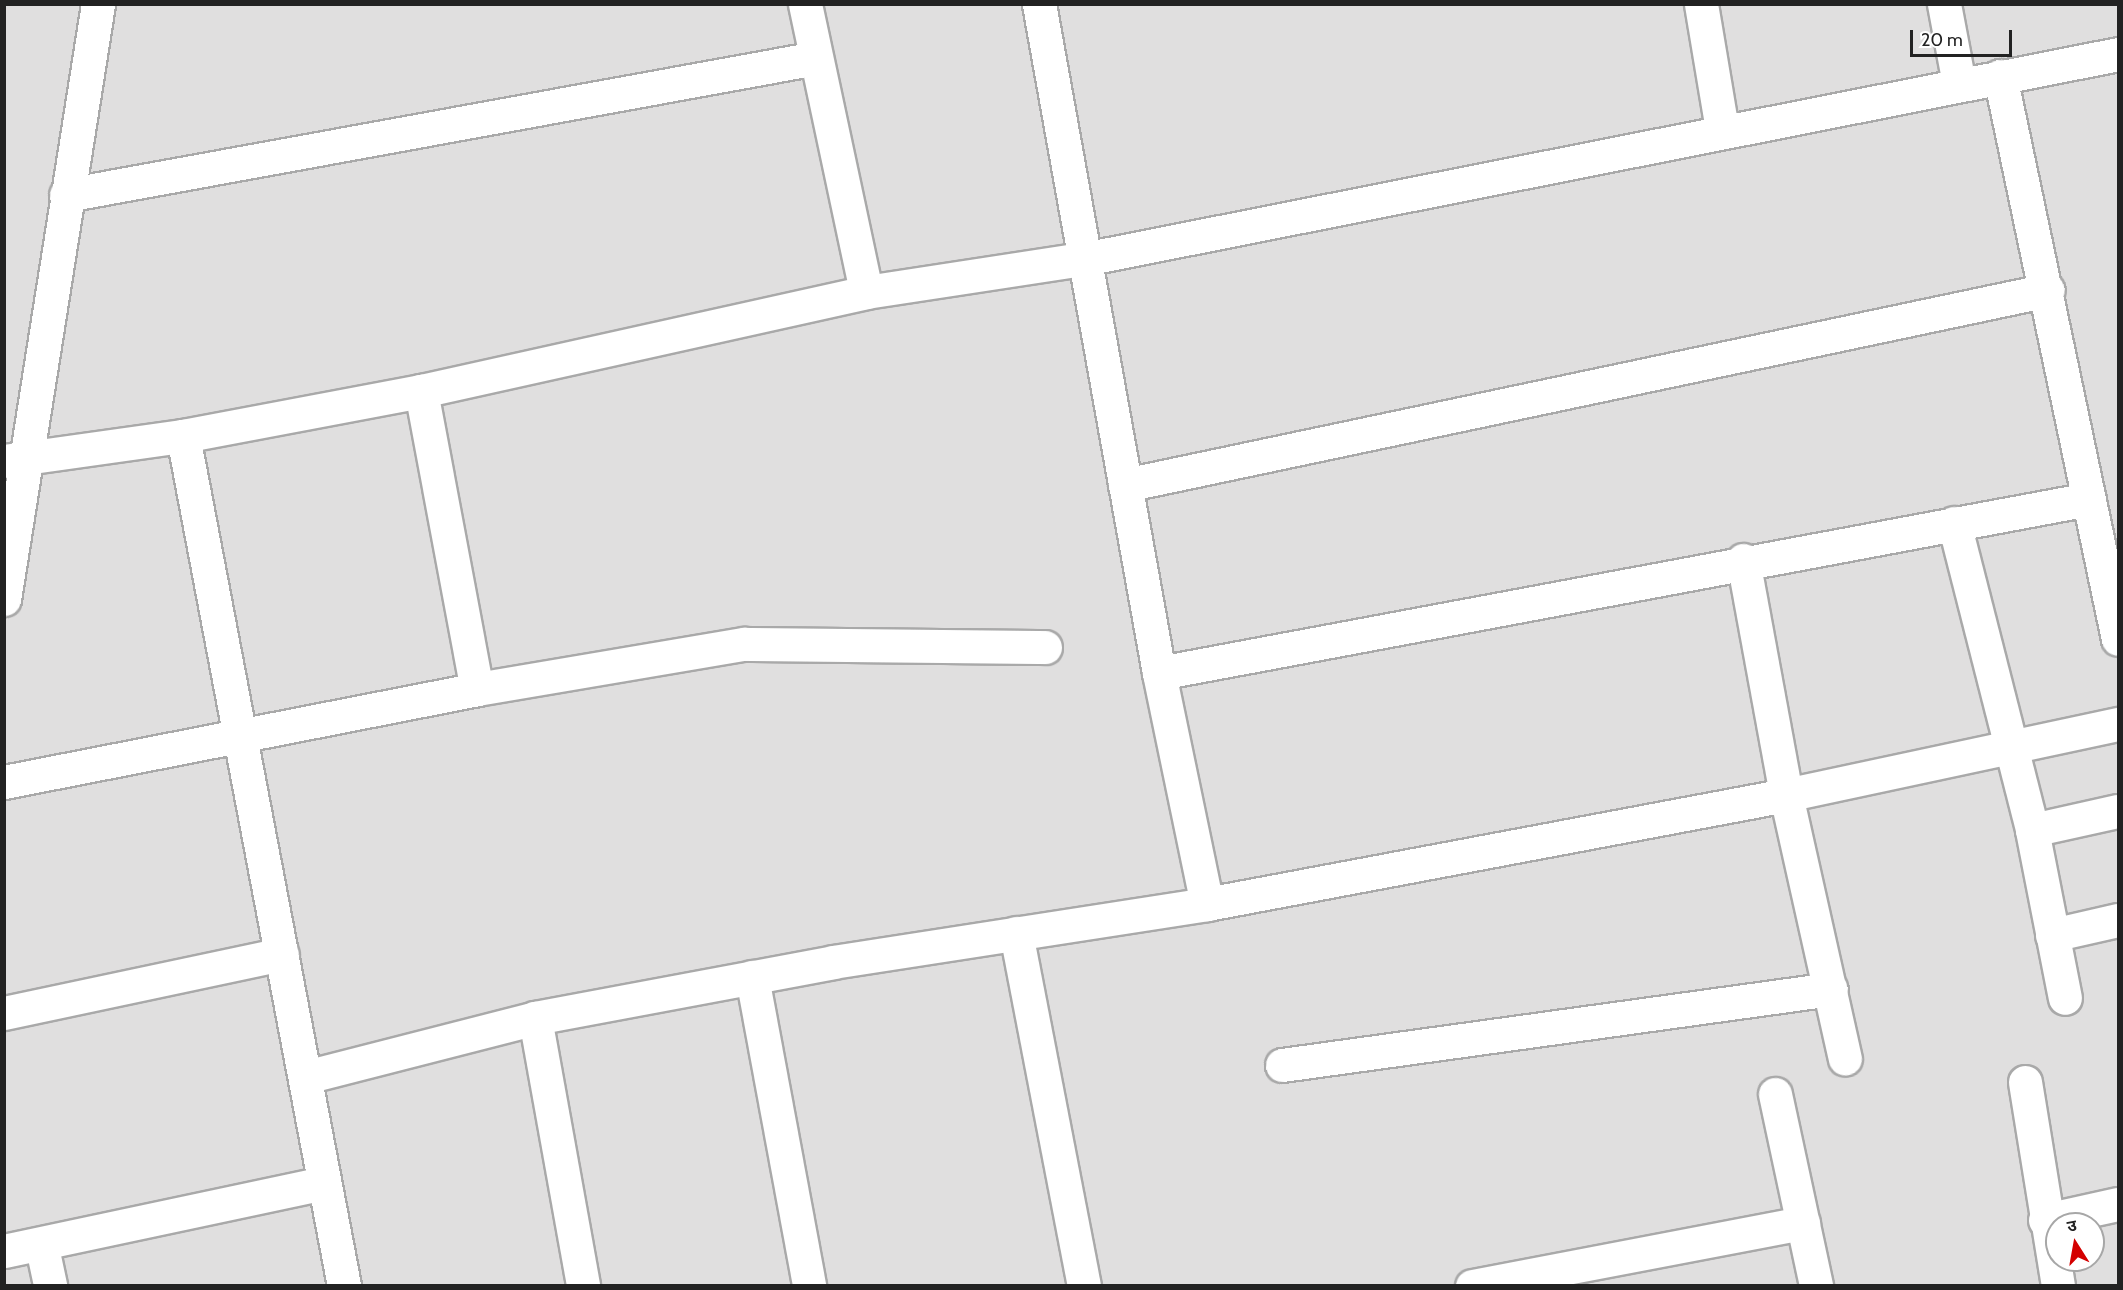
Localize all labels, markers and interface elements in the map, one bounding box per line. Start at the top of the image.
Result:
scale bar [1913,18,2015,56]
text: 20 m [1921,29,1963,51]
north arrow [2045,1212,2105,1272]
text: उ [2065,1216,2078,1236]

